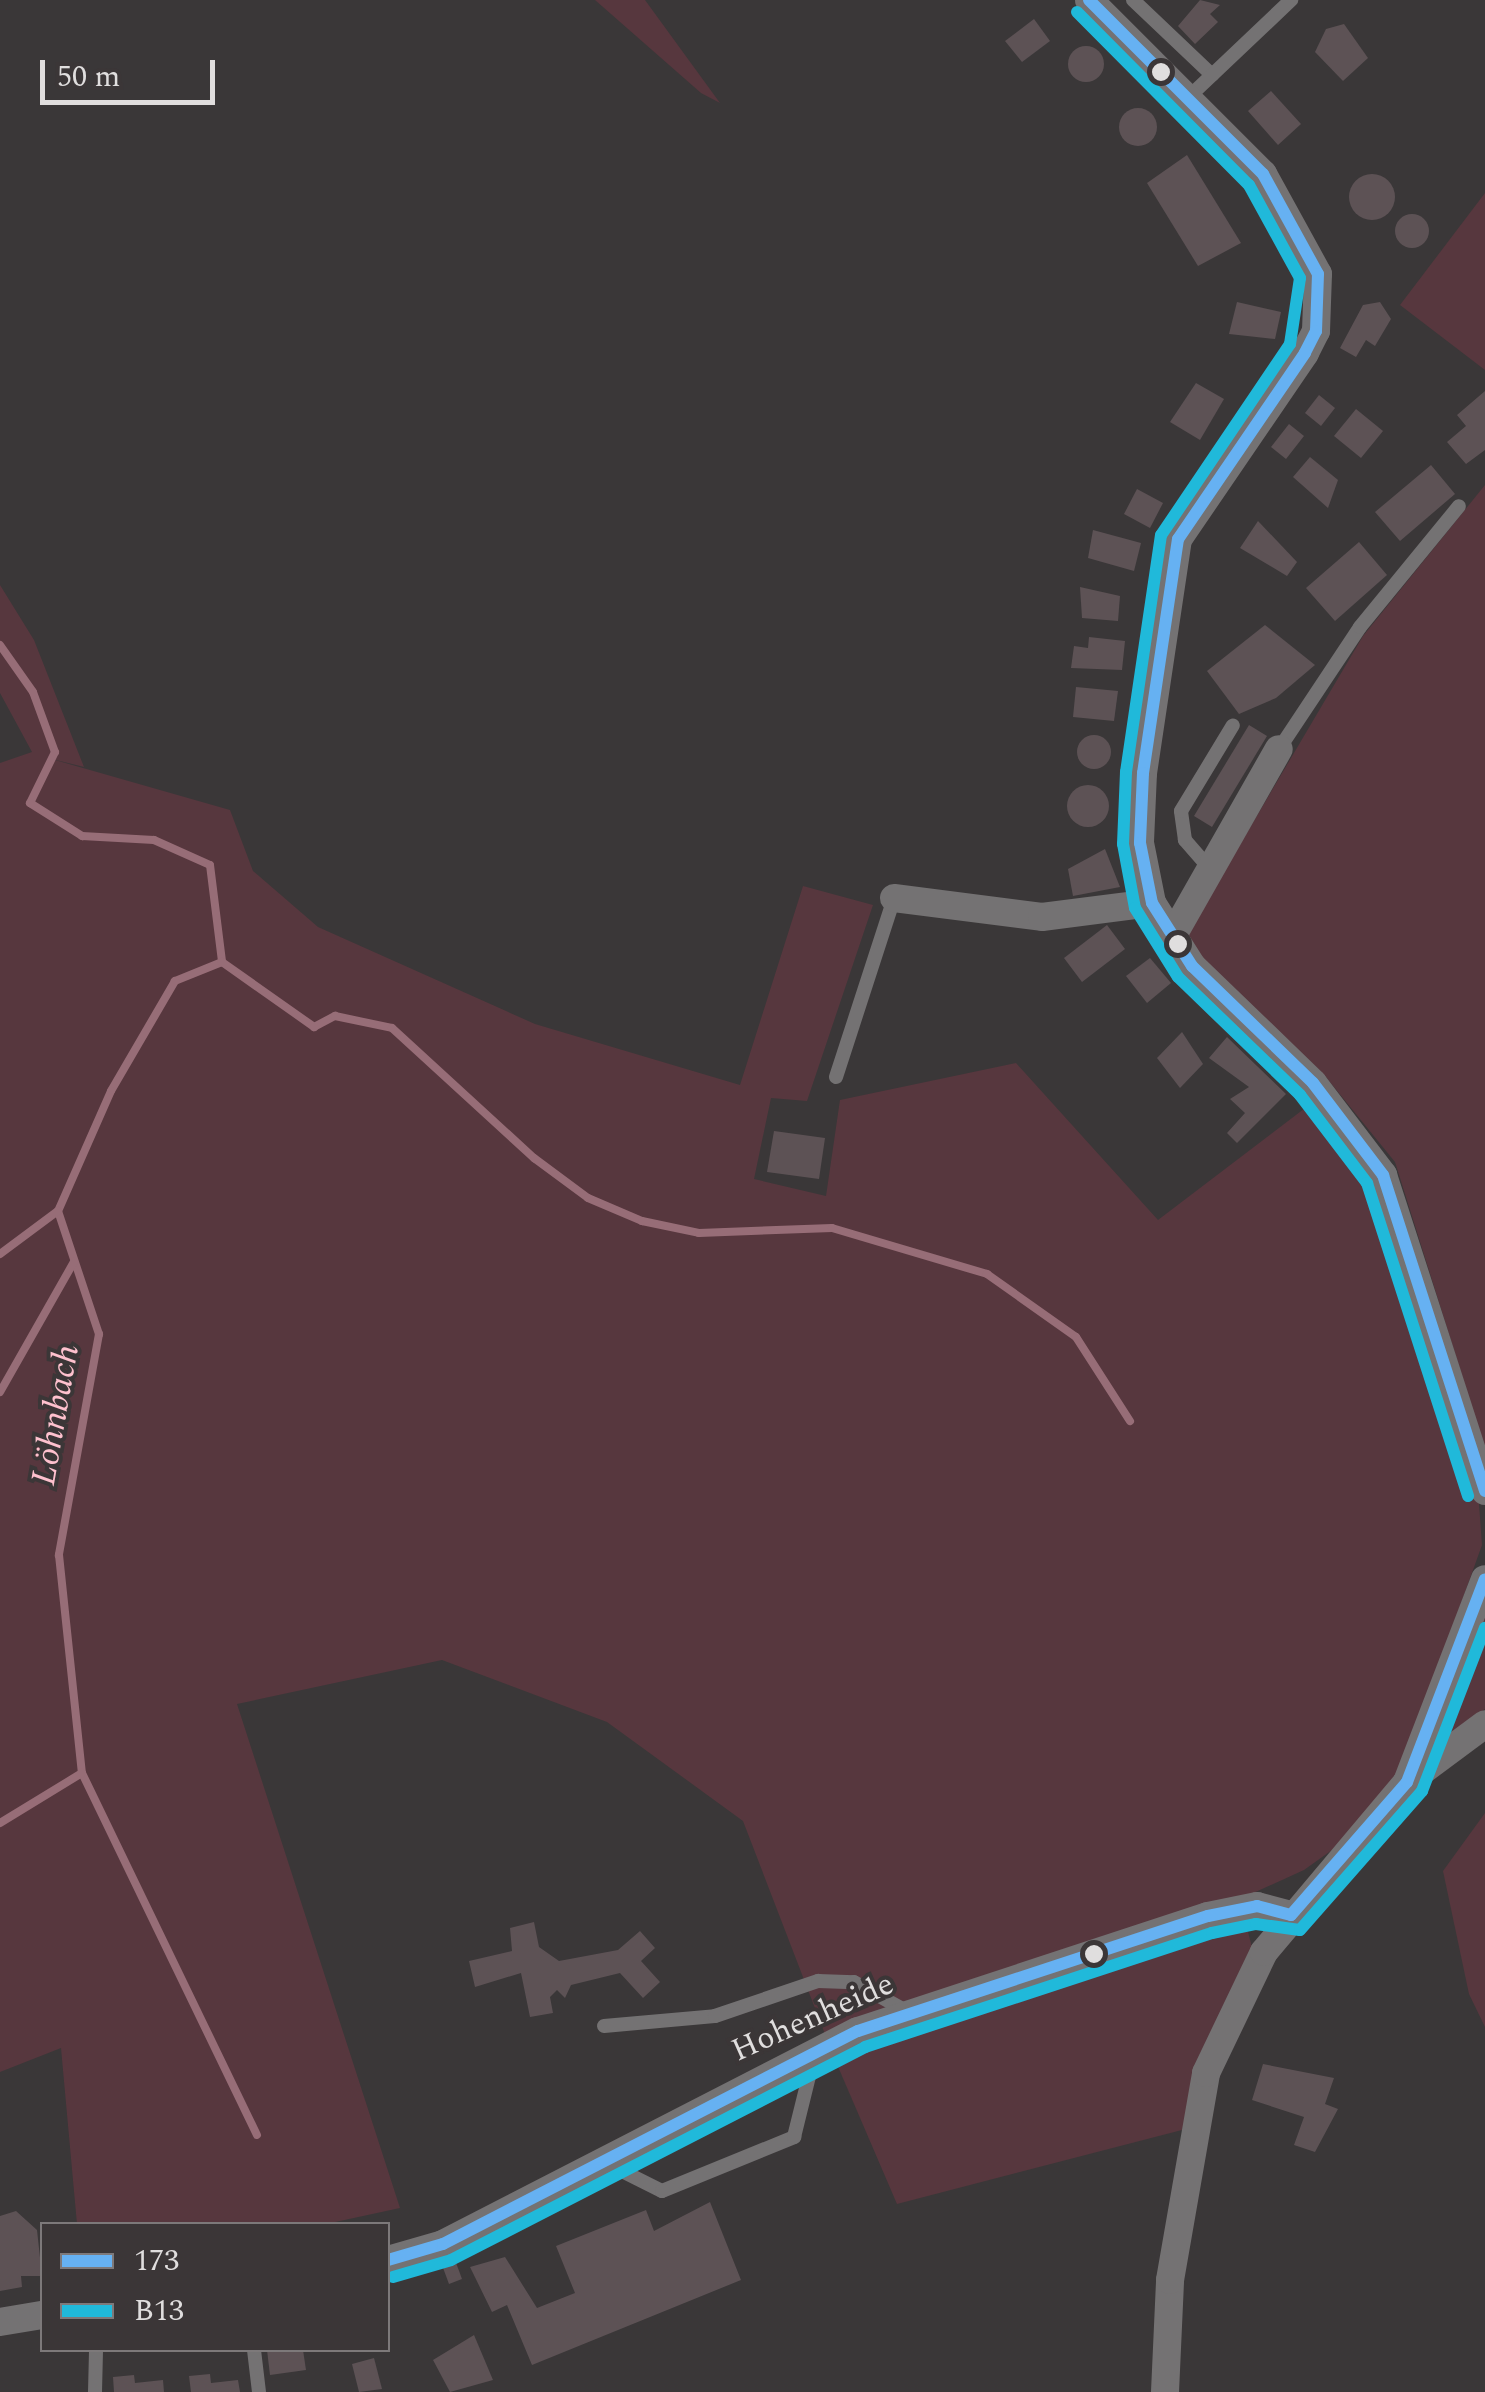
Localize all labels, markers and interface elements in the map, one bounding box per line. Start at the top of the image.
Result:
scale bar [45,40,220,102]
text: 50 m [57,54,120,100]
unlabelled marker [1151,62,1171,82]
unlabelled marker [1168,934,1188,954]
water label: Löhnbach [23,1341,89,1489]
unlabelled marker [1084,1944,1104,1964]
street label: Hohenheide [726,1965,900,2071]
legend [40,2222,390,2352]
text: 173 [134,2238,179,2284]
text: B13 [134,2288,184,2334]

